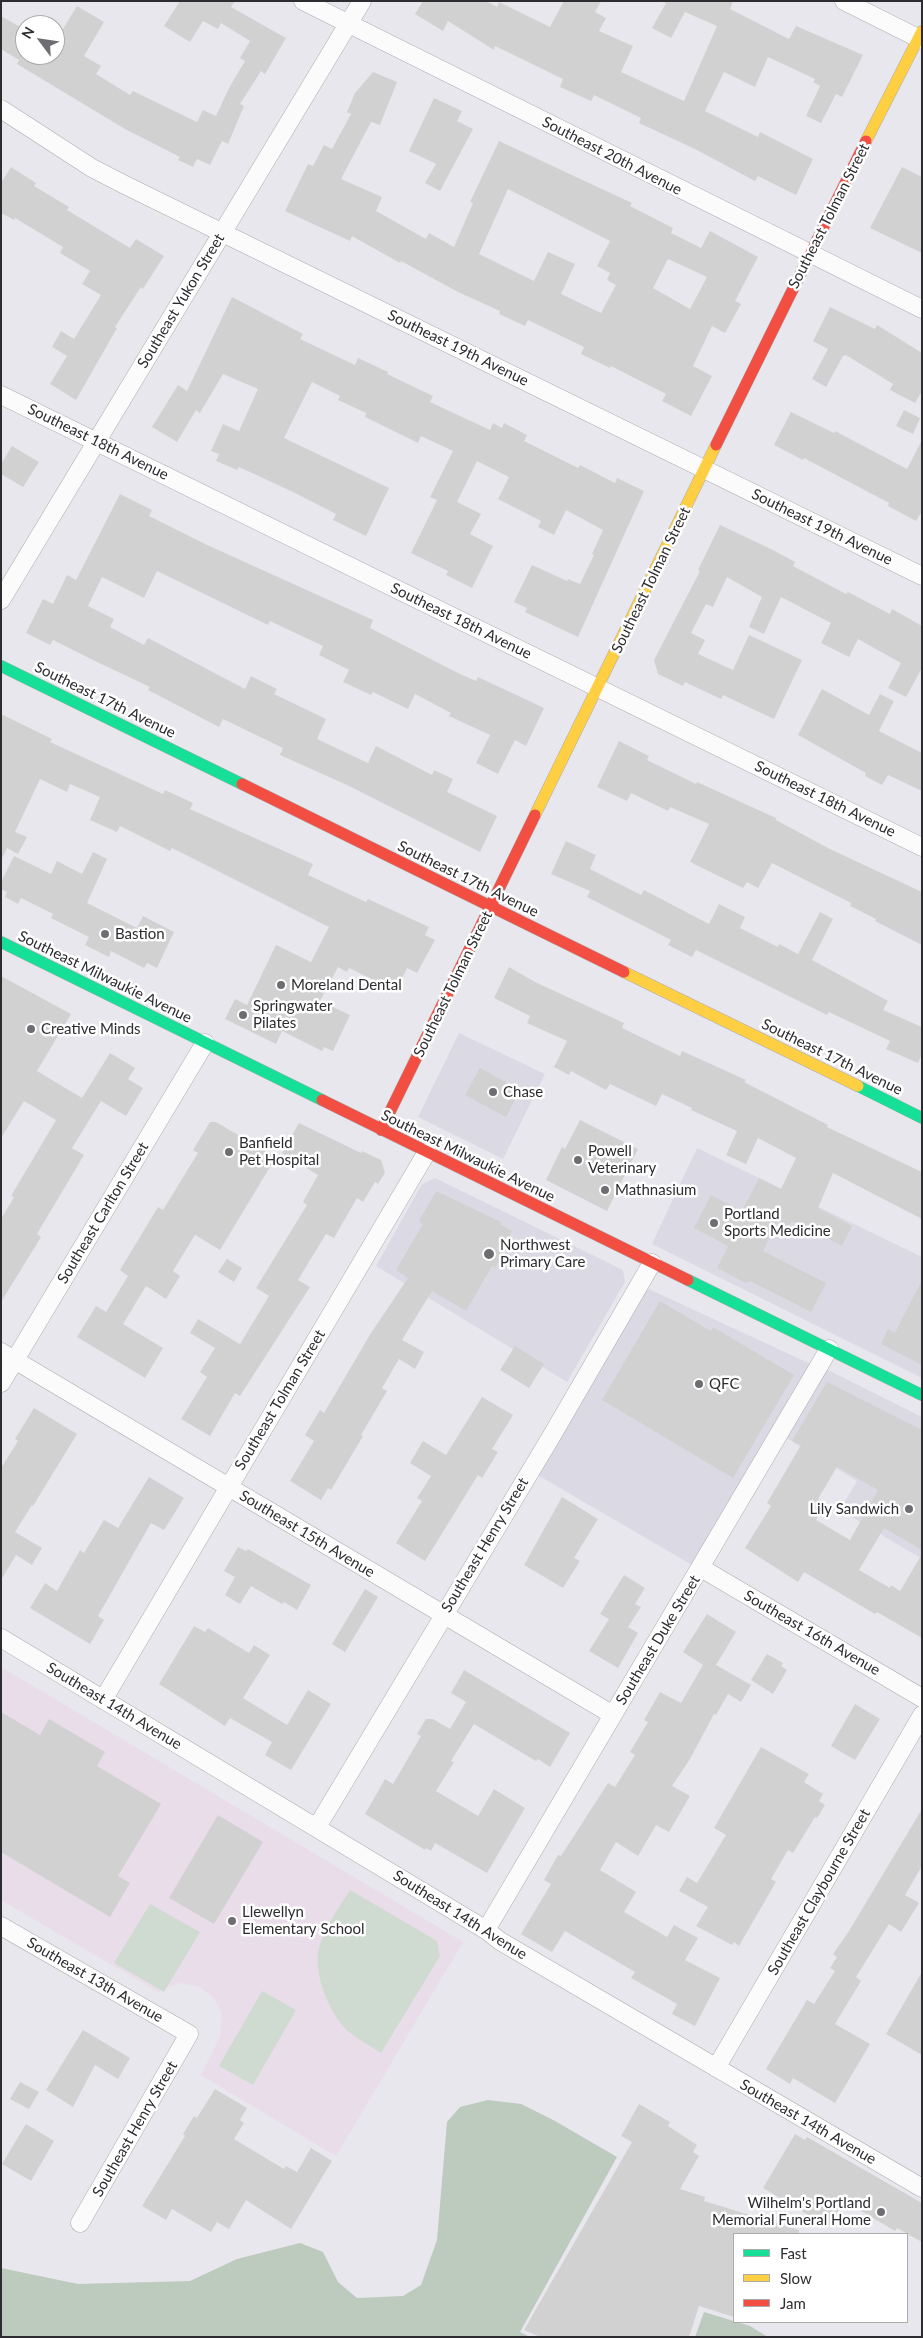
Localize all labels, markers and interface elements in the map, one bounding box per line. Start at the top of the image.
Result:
north arrow [15,15,65,65]
text: N [18,24,38,42]
street label: Southeast 20th Avenue [539,113,685,199]
street label: Southeast Tolman Street [785,140,873,292]
street label: Southeast Yukon Street [134,231,228,371]
street label: Southeast 19th Avenue [385,306,531,390]
street label: Southeast 18th Avenue [25,400,171,484]
street label: Southeast 19th Avenue [749,485,895,569]
street label: Southeast Tolman Street [608,504,694,656]
street label: Southeast 18th Avenue [388,579,534,663]
street label: Southeast 17th Avenue [32,658,178,742]
street label: Southeast 18th Avenue [752,757,898,841]
street label: Southeast 17th Avenue [395,837,541,921]
street label: Southeast Tolman Street [410,908,496,1060]
place label: Bastion [115,925,165,943]
street label: Southeast Milwaukie Avenue [15,927,195,1027]
marker: Bastion [99,928,111,940]
place label: Moreland Dental [291,976,402,994]
marker: Moreland Dental [275,979,287,991]
place label: Springwater Pilates [253,997,332,1032]
marker: Springwater Pilates [237,1009,249,1021]
street label: Southeast 17th Avenue [759,1015,905,1099]
place label: Creative Minds [41,1020,141,1038]
marker: Creative Minds [25,1023,37,1035]
place label: Chase [503,1083,543,1101]
marker: Chase [487,1086,499,1098]
street label: Southeast Milwaukie Avenue [378,1106,558,1206]
place label: Banfield Pet Hospital [239,1134,319,1169]
street label: Southeast Carlton Street [54,1139,152,1287]
place label: Powell Veterinary [588,1142,656,1177]
marker: Banfield Pet Hospital [223,1146,235,1158]
marker: Powell Veterinary [572,1154,584,1166]
place label: Mathnasium [615,1181,696,1199]
marker: Mathnasium [599,1184,611,1196]
place label: Portland Sports Medicine [724,1205,831,1240]
marker: Portland Sports Medicine [708,1217,720,1229]
place label: Northwest Primary Care [500,1236,585,1271]
marker: Northwest Primary Care [482,1247,496,1261]
street label: Southeast Tolman Street [231,1327,329,1473]
place label: QFC [709,1375,739,1393]
marker: QFC [693,1378,705,1390]
street label: Southeast Henry Street [438,1474,532,1616]
street label: Southeast 15th Avenue [236,1487,378,1581]
place label: Lily Sandwich [809,1500,899,1518]
marker: Lily Sandwich [903,1503,915,1515]
street label: Southeast Duke Street [612,1572,704,1708]
street label: Southeast 16th Avenue [741,1587,883,1679]
street label: Southeast 14th Avenue [43,1659,185,1753]
street label: Southeast Claybourne Street [764,1806,874,1978]
street label: Southeast 14th Avenue [390,1866,530,1964]
place label: Llewellyn Elementary School [242,1903,365,1938]
marker: Llewellyn Elementary School [226,1915,238,1927]
street label: Southeast 13th Avenue [24,1934,166,2026]
street label: Southeast Henry Street [89,2058,181,2200]
street label: Southeast 14th Avenue [737,2076,879,2168]
place label: Wilhelm's Portland Memorial Funeral Home [712,2194,871,2229]
marker: Wilhelm's Portland Memorial Funeral Home [875,2206,887,2218]
legend [733,2233,908,2323]
text: Fast [780,2244,807,2262]
text: Slow [780,2269,812,2287]
text: Jam [780,2294,806,2312]

